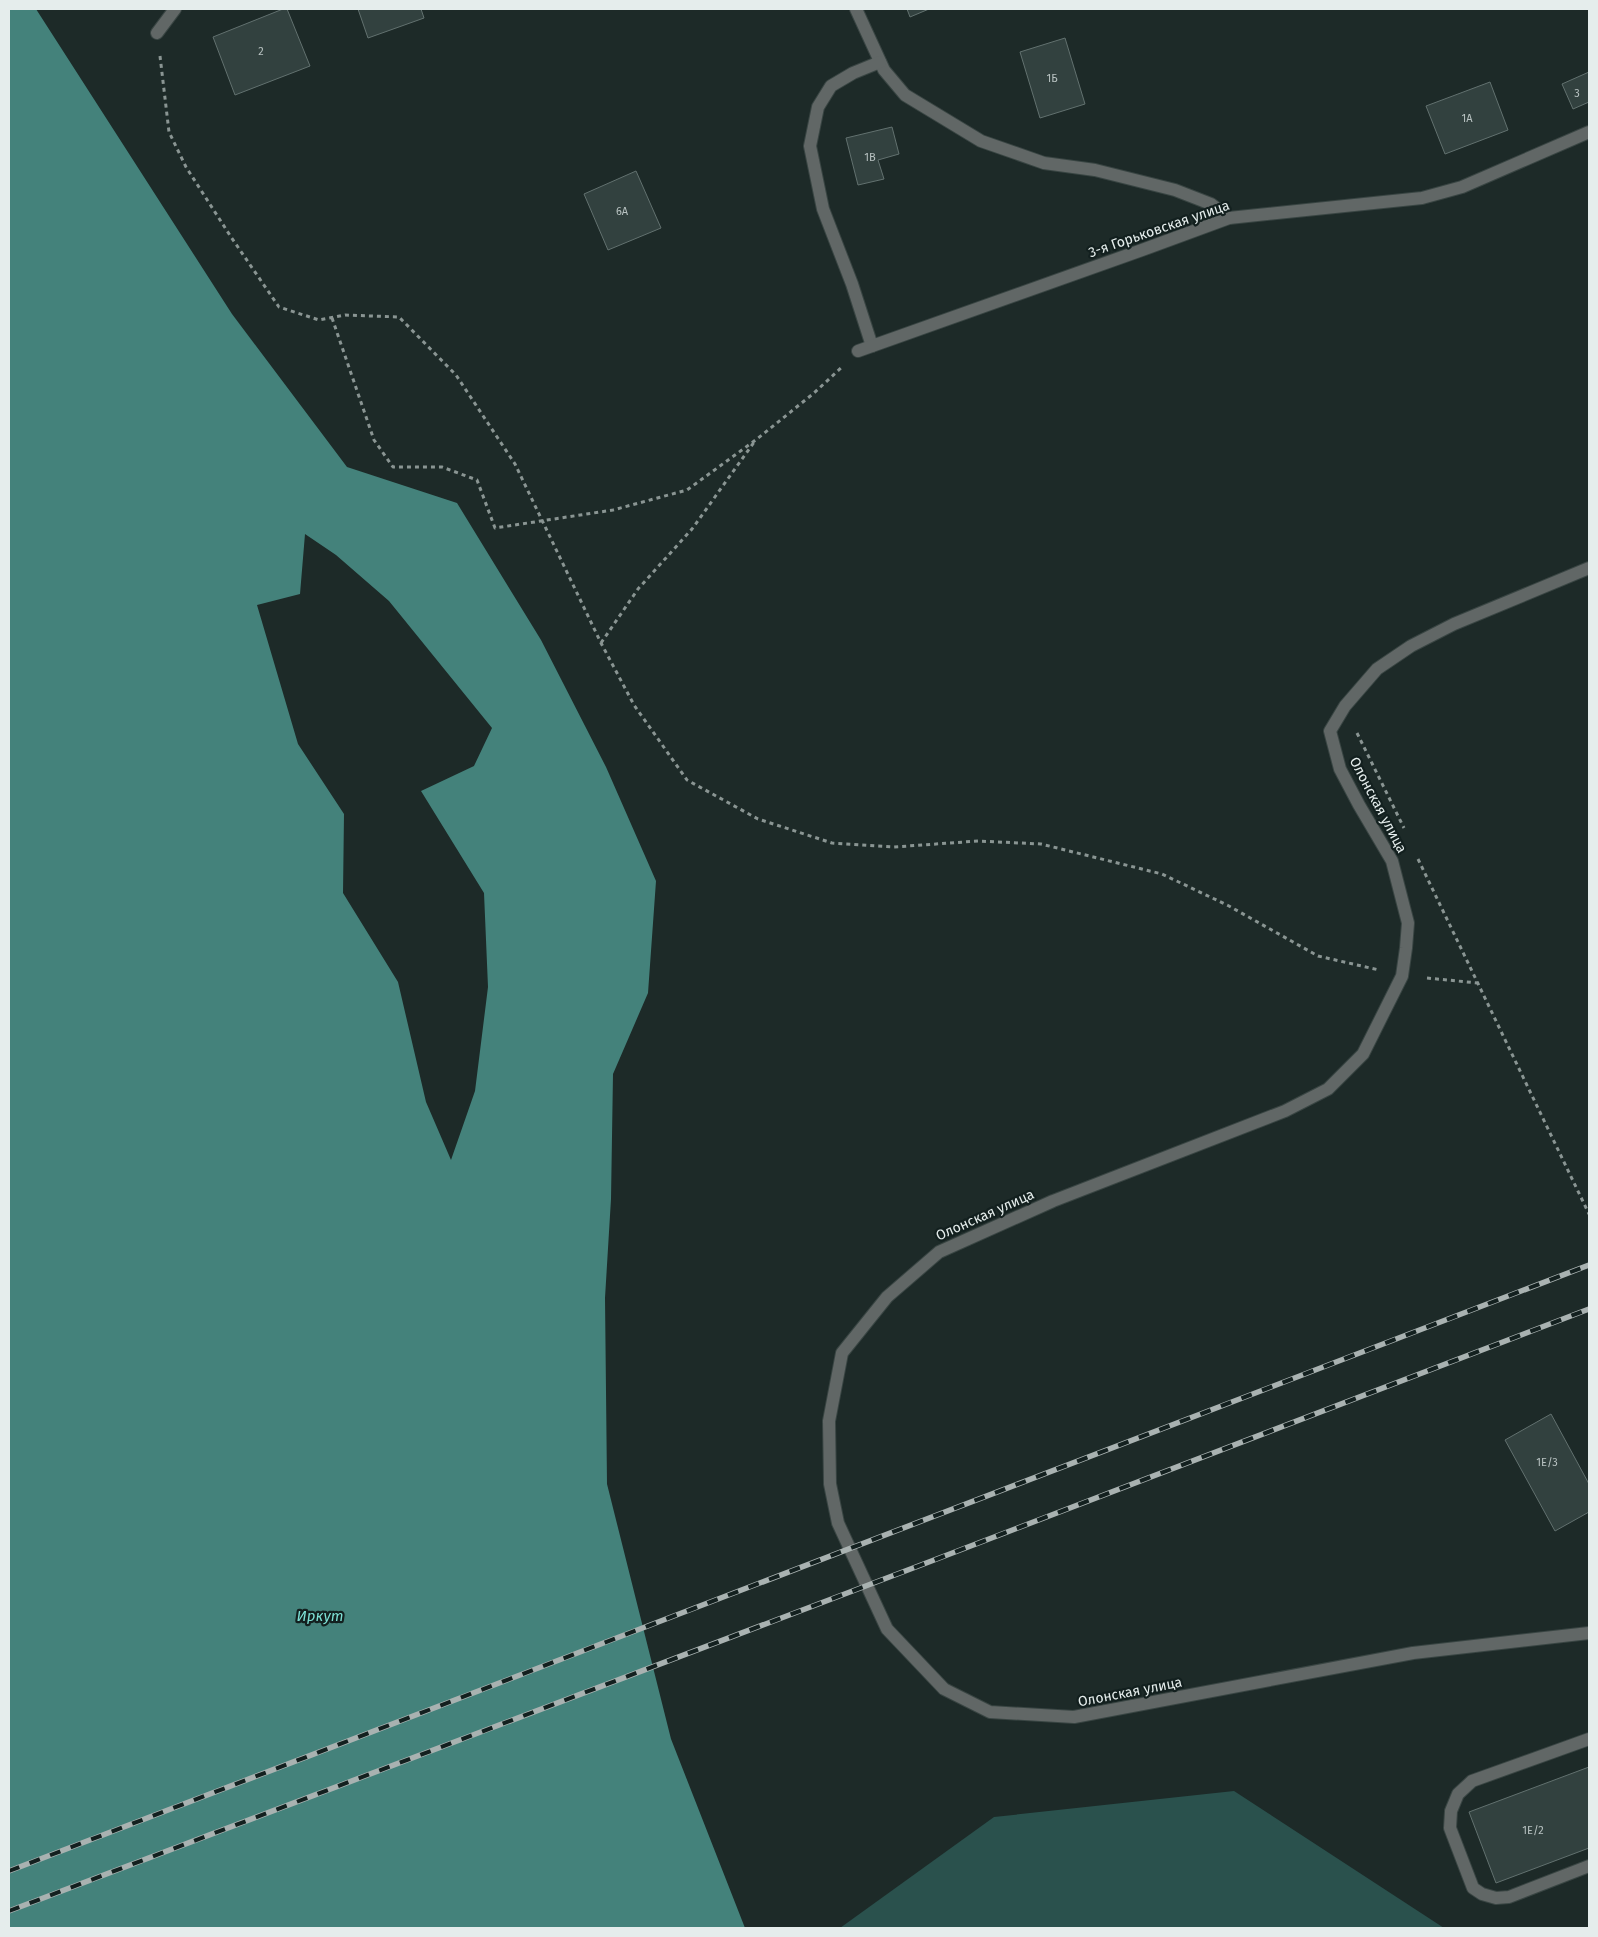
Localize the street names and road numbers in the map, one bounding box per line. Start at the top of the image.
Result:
street label: 3-я Горьковская улица [1086,197,1232,261]
street label: Олонская улица [1346,754,1410,856]
street label: Олонская улица [933,1186,1037,1244]
street label: Олонская улица [1076,1674,1184,1710]

